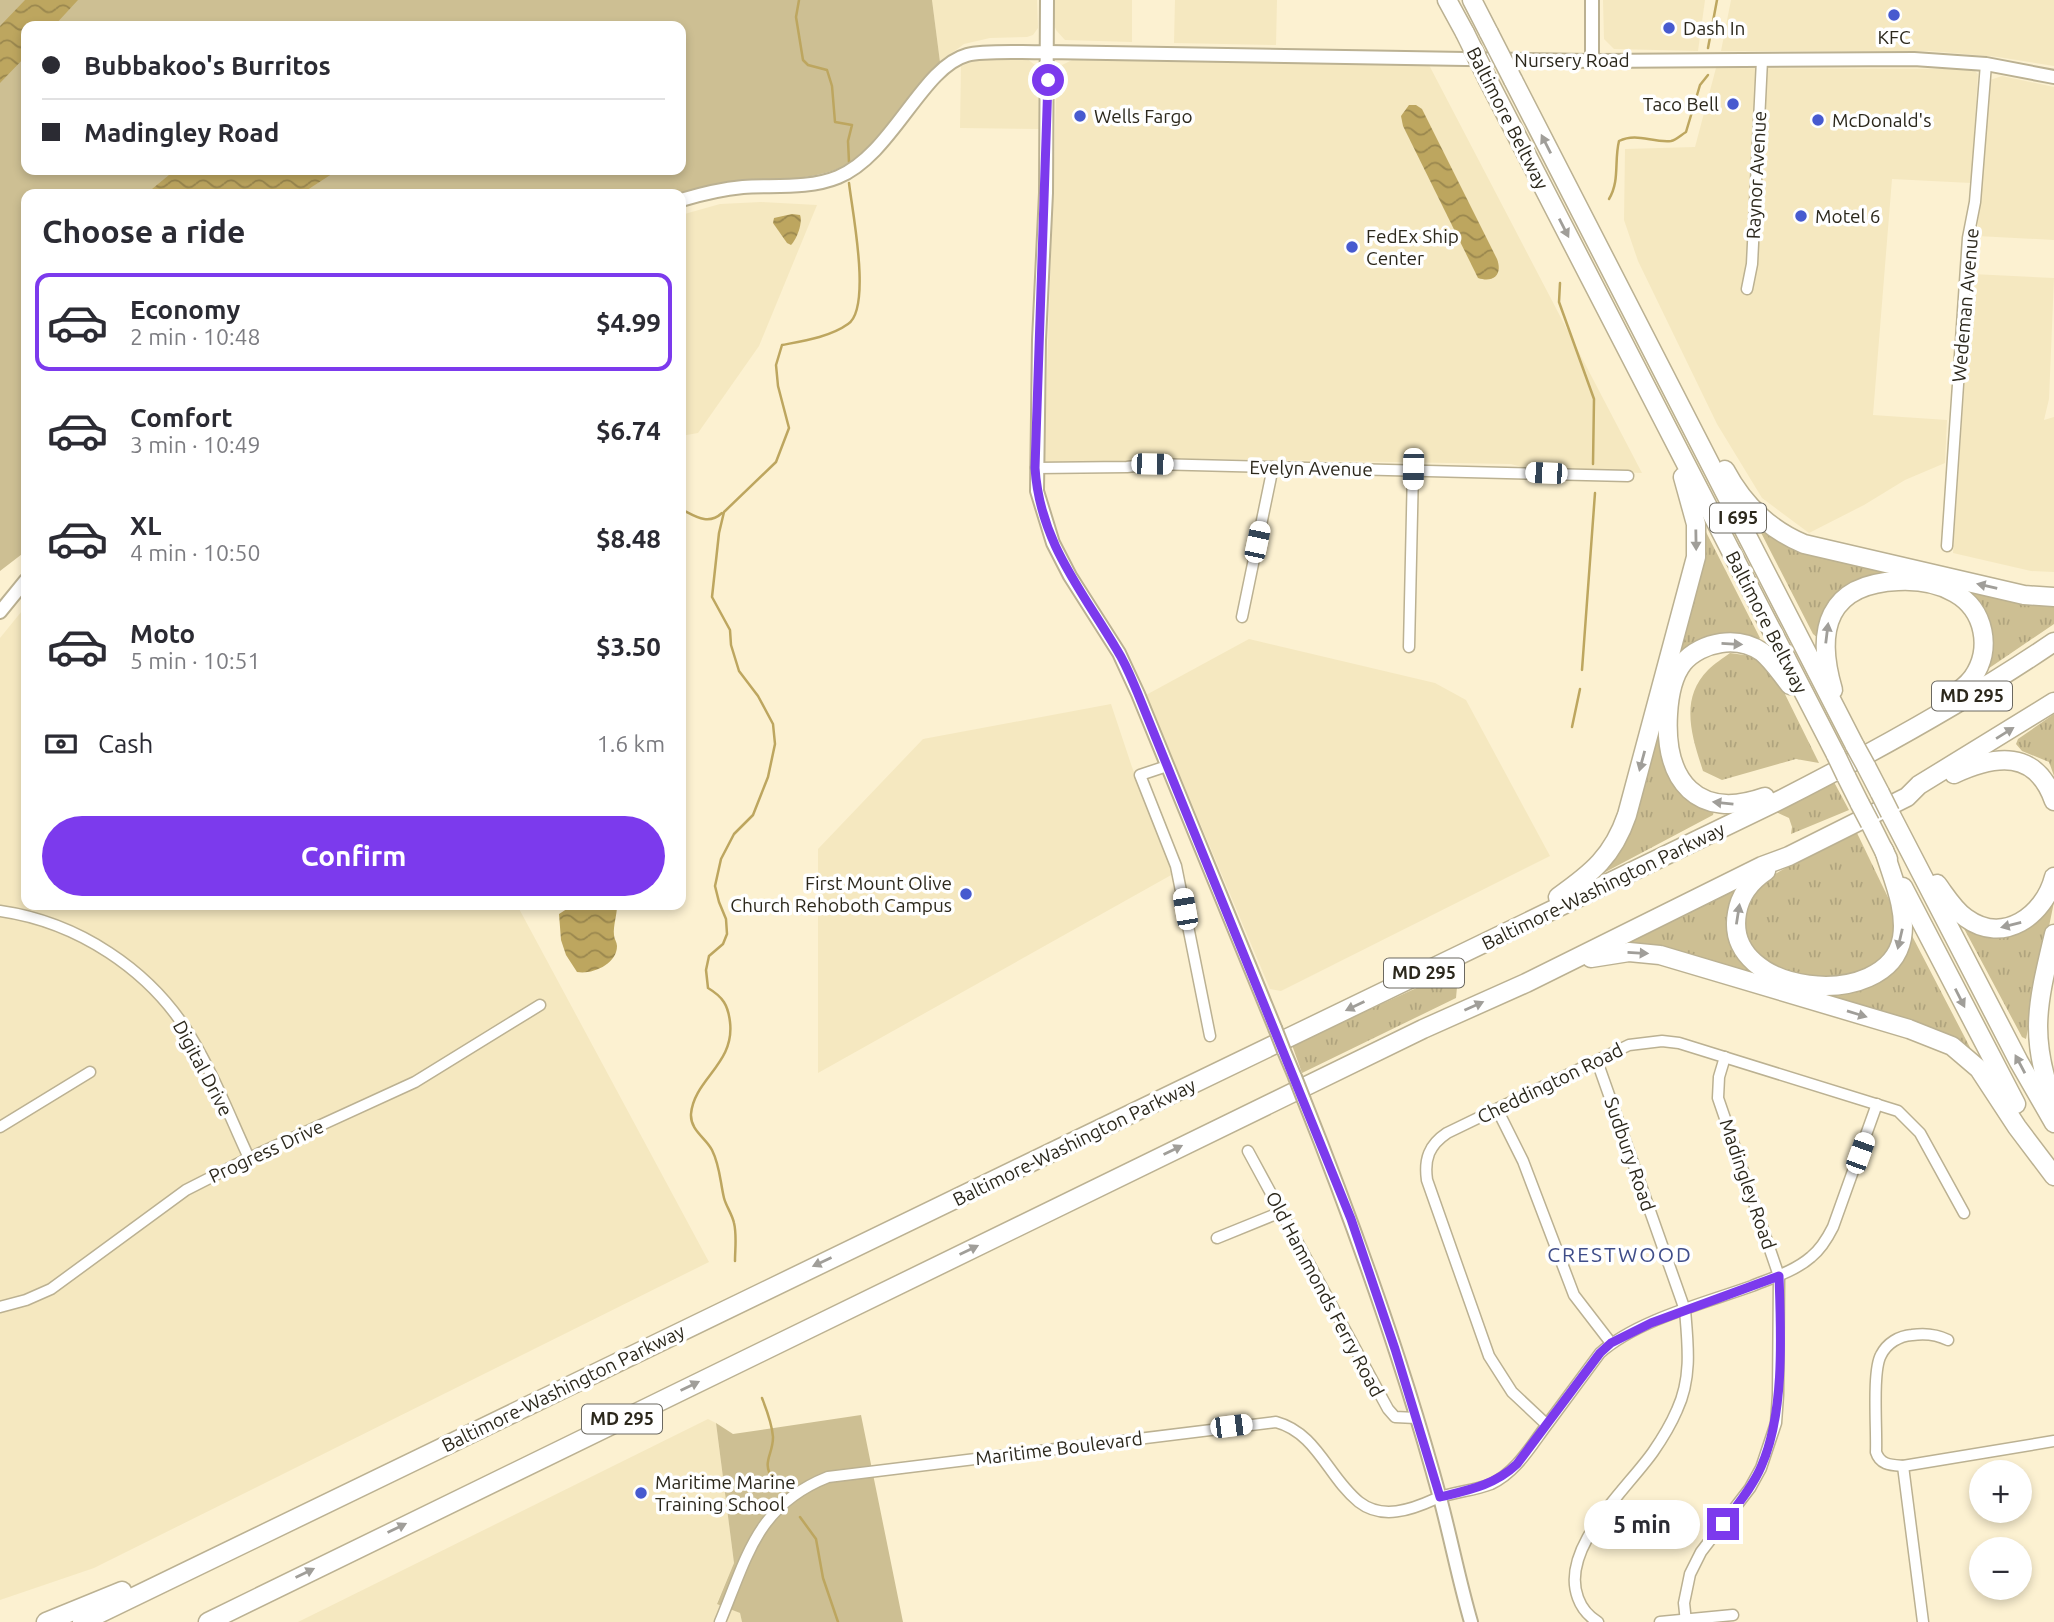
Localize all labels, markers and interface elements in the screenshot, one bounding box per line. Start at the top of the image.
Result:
marker: KFC [1886,7,1902,23]
place label: Dash In [1683,17,1745,39]
marker: Dash In [1661,20,1677,36]
place label: KFC [1877,26,1911,48]
street label: Baltimore Beltway [1463,43,1553,193]
street label: Nursery Road [1514,49,1630,71]
text: Bubbakoo's Burritos [84,51,331,80]
route start [1032,64,1064,96]
place label: Taco Bell [1643,93,1719,115]
marker: Taco Bell [1725,96,1741,112]
place label: Wells Fargo [1094,105,1193,127]
marker: Wells Fargo [1072,108,1088,124]
place label: McDonald's [1832,109,1931,131]
street label: Raynor Avenue [1742,110,1770,240]
marker: McDonald's [1810,112,1826,128]
text: Madingley Road [84,118,279,147]
one-way arrow [1540,134,1551,154]
place label: Motel 6 [1815,205,1881,227]
marker: Motel 6 [1793,208,1809,224]
text: Choose a ride [42,213,245,249]
one-way arrow [1558,218,1570,238]
place label: FedEx Ship Center [1366,225,1459,269]
street label: Wedeman Avenue [1947,227,1983,383]
marker: FedEx Ship Center [1344,239,1360,255]
icon: car [46,291,109,354]
text: Economy [130,295,240,324]
text: $4.99 [596,308,661,337]
text: 2 min · 10:48 [130,324,261,349]
icon: car [46,399,109,462]
text: Comfort [130,403,233,432]
text: $6.74 [596,416,661,445]
text: 3 min · 10:49 [130,432,261,457]
car [1403,448,1424,490]
car [1131,453,1174,475]
street label: Evelyn Avenue [1249,456,1373,480]
car [1525,462,1568,484]
road number: I 695 [1710,504,1766,532]
icon: car [46,507,109,570]
text: XL [130,511,161,540]
car [1243,519,1272,565]
text: $8.48 [596,524,661,553]
one-way arrow [1690,529,1702,551]
text: 4 min · 10:50 [130,540,261,565]
street label: Baltimore Beltway [1722,547,1812,697]
one-way arrow [1976,580,1998,591]
icon: car [46,615,109,678]
text: Moto [130,619,195,648]
one-way arrow [1821,622,1832,644]
text: $3.50 [596,632,661,661]
one-way arrow [1721,638,1743,649]
text: 5 min · 10:51 [130,648,261,673]
road number: MD 295 [1932,682,2012,710]
icon: cash [42,725,80,763]
one-way arrow [1995,726,2014,739]
text: Cash [98,729,153,758]
text: 1.6 km [597,731,665,756]
one-way arrow [1636,750,1647,772]
one-way arrow [1712,798,1734,809]
button: Confirm [42,816,665,896]
street label: Baltimore-Washington Parkway [1478,818,1728,954]
place label: First Mount Olive Church Rehoboth Campus [730,872,952,916]
marker: First Mount Olive Church Rehoboth Campus [958,886,974,902]
car [1172,886,1199,932]
one-way arrow [1733,903,1744,925]
one-way arrow [2000,920,2022,931]
one-way arrow [1894,929,1905,951]
one-way arrow [1627,948,1649,959]
road number: MD 295 [1384,958,1464,988]
one-way arrow [1954,988,1966,1008]
one-way arrow [1464,1000,1485,1011]
one-way arrow [1345,1001,1365,1012]
one-way arrow [1847,1009,1868,1019]
street label: Digital Drive [169,1016,237,1120]
street label: Cheddington Road [1474,1038,1626,1128]
one-way arrow [2014,1054,2026,1073]
street label: Baltimore-Washington Parkway [949,1074,1199,1210]
street label: Sudbury Road [1600,1094,1660,1214]
street label: Progress Drive [205,1115,327,1187]
street label: Madingley Road [1715,1116,1781,1252]
car [1843,1130,1878,1176]
one-way arrow [1163,1145,1183,1156]
street label: Old Hammonds Ferry Road [1261,1188,1389,1400]
district label: CRESTWOOD [1547,1242,1693,1266]
one-way arrow [959,1245,979,1256]
one-way arrow [812,1256,832,1268]
street label: Baltimore-Washington Parkway [438,1320,688,1456]
one-way arrow [680,1380,700,1392]
road number: MD 295 [582,1404,662,1434]
car [1209,1413,1254,1439]
street label: Maritime Boulevard [974,1427,1144,1469]
map controls [1969,1460,2032,1600]
button: + [1969,1460,2032,1523]
place label: Maritime Marine Training School [655,1471,796,1515]
marker: Maritime Marine Training School [633,1485,649,1501]
callout: 5 min [1583,1500,1698,1548]
route end [1707,1508,1739,1540]
text: 5 min [1613,1512,1671,1537]
one-way arrow [387,1522,407,1533]
button: − [1969,1537,2032,1600]
one-way arrow [295,1567,315,1579]

